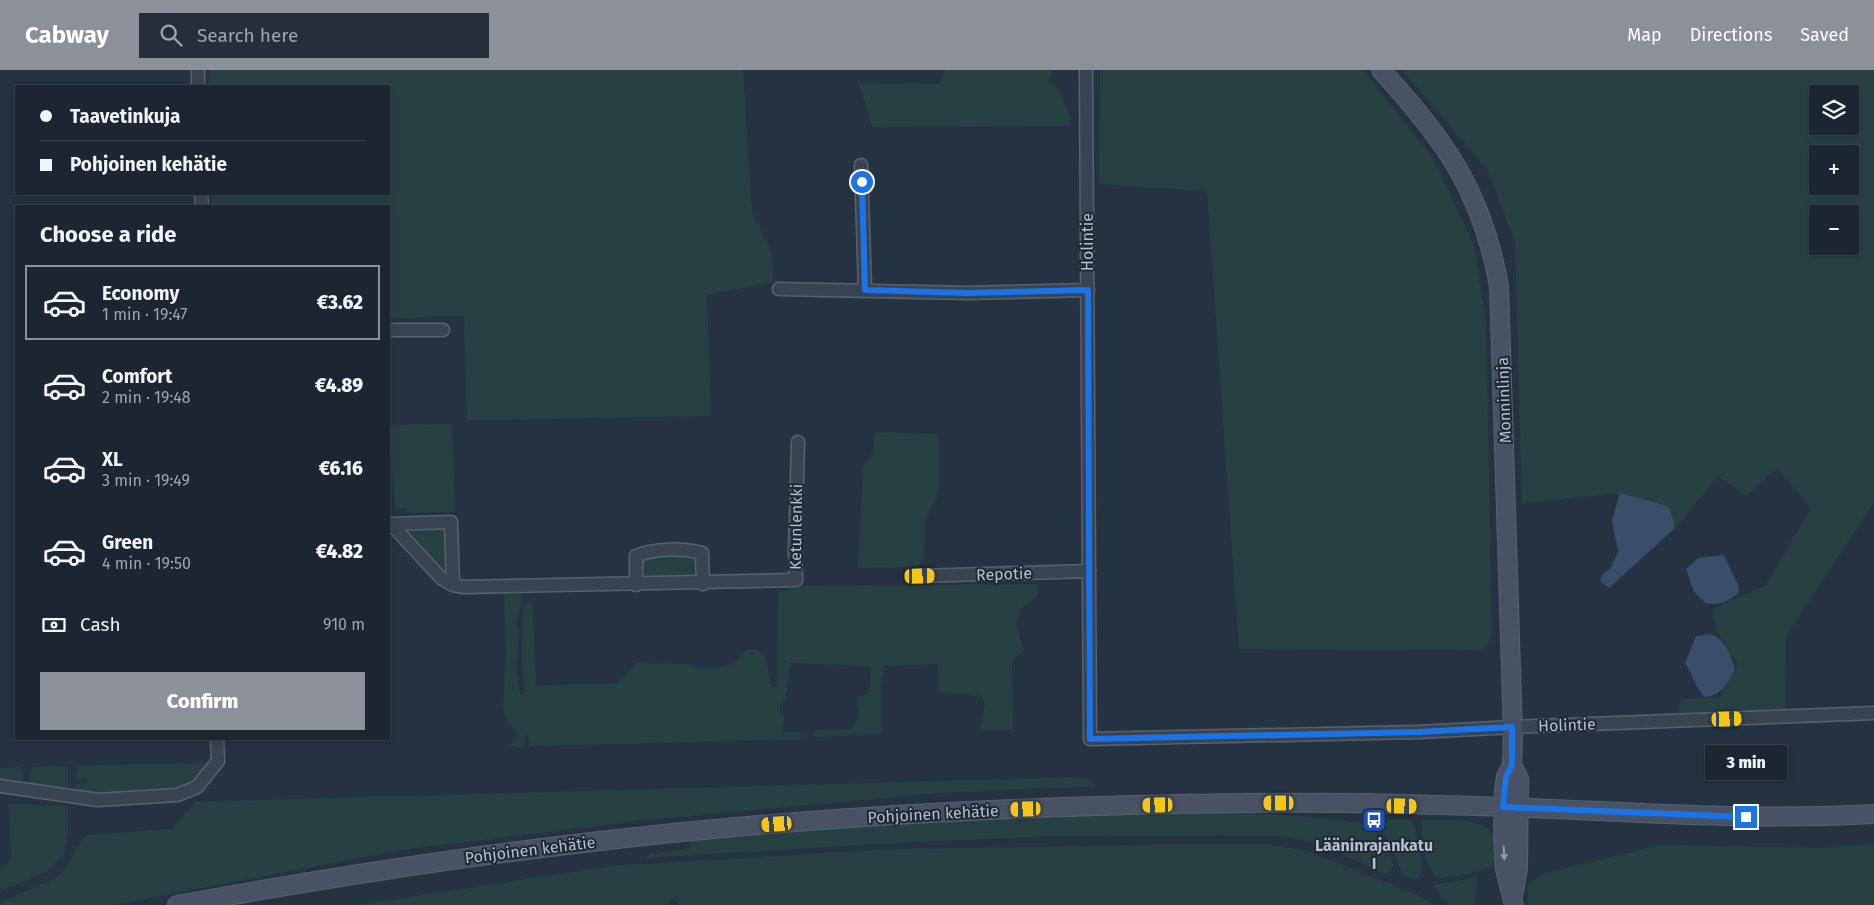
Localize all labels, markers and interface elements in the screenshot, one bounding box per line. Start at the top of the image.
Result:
search box [139,13,489,58]
text: Cabway [25,21,109,49]
icon: search [157,21,185,49]
text: Search here [197,24,298,47]
text: Map [1627,24,1662,46]
text: Directions [1690,24,1772,46]
text: Saved [1800,24,1849,46]
map controls [1809,85,1859,255]
button: layers [1809,85,1859,135]
text: Taavetinkuja [70,105,180,128]
button: + [1809,145,1859,195]
text: Pohjoinen kehätie [70,153,227,176]
route start [851,171,873,193]
button: − [1809,205,1859,255]
street label: Holintie [1078,213,1097,271]
text: Choose a ride [40,221,176,248]
icon: car [42,280,87,325]
text: Economy [102,282,179,305]
text: €3.62 [317,291,363,314]
text: 1 min · 19:47 [102,305,187,324]
street label: Monninlinja [1493,357,1515,443]
icon: car [42,363,87,408]
text: Comfort [102,365,172,388]
text: €4.89 [315,374,363,397]
text: 2 min · 19:48 [102,388,191,407]
icon: car [42,446,87,491]
text: XL [102,448,123,471]
text: €6.16 [319,457,363,480]
text: 3 min · 19:49 [102,471,190,490]
street label: Ketunlenkki [786,484,806,570]
icon: car [42,529,87,574]
text: Green [102,531,153,554]
text: €4.82 [316,540,363,563]
text: 4 min · 19:50 [102,554,191,573]
street label: Repotie [976,564,1032,584]
car [904,568,935,584]
icon: cash [40,611,68,639]
text: Cash [80,613,121,636]
text: 910 m [323,615,365,634]
button: Confirm [40,672,365,730]
car [1711,711,1742,727]
street label: Holintie [1538,714,1596,736]
callout: 3 min [1705,744,1787,780]
text: 3 min [1726,753,1766,772]
car [1264,796,1294,811]
car [1142,797,1173,813]
car [1386,798,1417,814]
street label: Pohjoinen kehätie [867,801,999,827]
car [1010,801,1041,817]
route end [1735,806,1757,828]
bus stop icon: Lääninrajankatu I [1361,807,1387,833]
car [761,815,792,833]
street label: Pohjoinen kehätie [464,833,596,867]
place label: Lääninrajankatu I [1315,836,1433,873]
one-way arrow [1501,845,1509,861]

